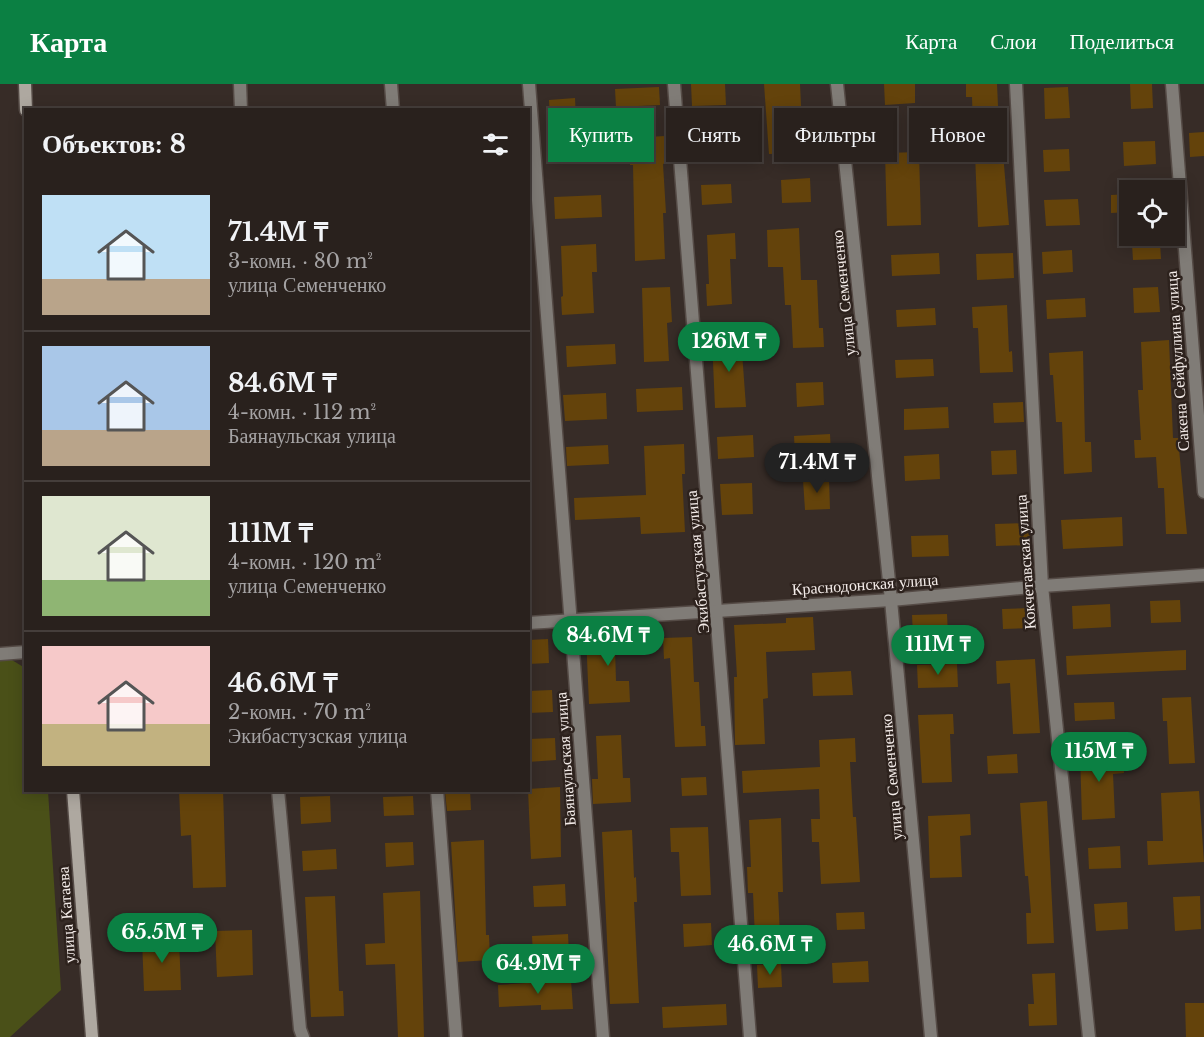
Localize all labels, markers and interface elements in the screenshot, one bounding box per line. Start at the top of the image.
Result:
text: Карта [30,25,107,60]
text: Карта [905,29,957,55]
text: Слои [990,29,1036,55]
text: Поделиться [1069,29,1174,55]
chip: Купить [548,108,654,162]
chip: Снять [666,108,762,162]
chip: Фильтры [774,108,897,162]
chip: Новое [909,108,1007,162]
text: Объектов: 8 [42,128,186,160]
icon: filters [479,128,512,161]
map controls [1119,180,1185,246]
button: locate [1119,180,1185,246]
text: 71.4M ₸ [228,216,328,248]
icon: home [90,219,162,291]
street label: улица Семенченко [826,229,860,357]
text: 3-комн. · 80 m² [228,249,373,273]
street label: Сакена Сейфуллина улица [1161,270,1193,452]
text: улица Семенченко [228,273,386,297]
pin: 126M ₸ [680,322,778,373]
text: 126M ₸ [692,329,766,353]
text: 84.6M ₸ [228,367,337,399]
icon: home [90,370,162,442]
text: 4-комн. · 112 m² [228,400,376,424]
text: Баянаульская улица [228,424,396,448]
pin: 71.4M ₸ [762,443,872,494]
text: 71.4M ₸ [778,450,856,474]
street label: Экибастузская улица [681,490,713,634]
street label: Кокчетавская улица [1010,494,1040,630]
text: 111M ₸ [228,517,313,549]
icon: home [90,520,162,592]
text: 4-комн. · 120 m² [228,550,382,574]
street label: Краснодонская улица [791,569,939,599]
text: улица Семенченко [228,574,386,598]
pin: 84.6M ₸ [553,616,663,667]
text: 84.6M ₸ [566,623,650,647]
pin: 111M ₸ [889,625,987,676]
text: 111M ₸ [905,632,971,656]
text: 46.6M ₸ [228,667,338,699]
icon: home [90,670,162,742]
street label: Баянаульская улица [550,691,580,827]
text: 2-комн. · 70 m² [228,700,371,724]
street label: улица Семенченко [876,713,906,841]
text: Экибастузская улица [228,724,407,748]
pin: 115M ₸ [1050,732,1148,783]
text: 115M ₸ [1065,739,1133,763]
street label: улица Катаева [53,866,79,964]
pin: 65.5M ₸ [107,913,217,964]
text: 65.5M ₸ [121,920,203,944]
pin: 46.6M ₸ [715,925,825,976]
text: 46.6M ₸ [728,932,812,956]
pin: 64.9M ₸ [483,944,593,995]
text: 64.9M ₸ [496,951,580,975]

